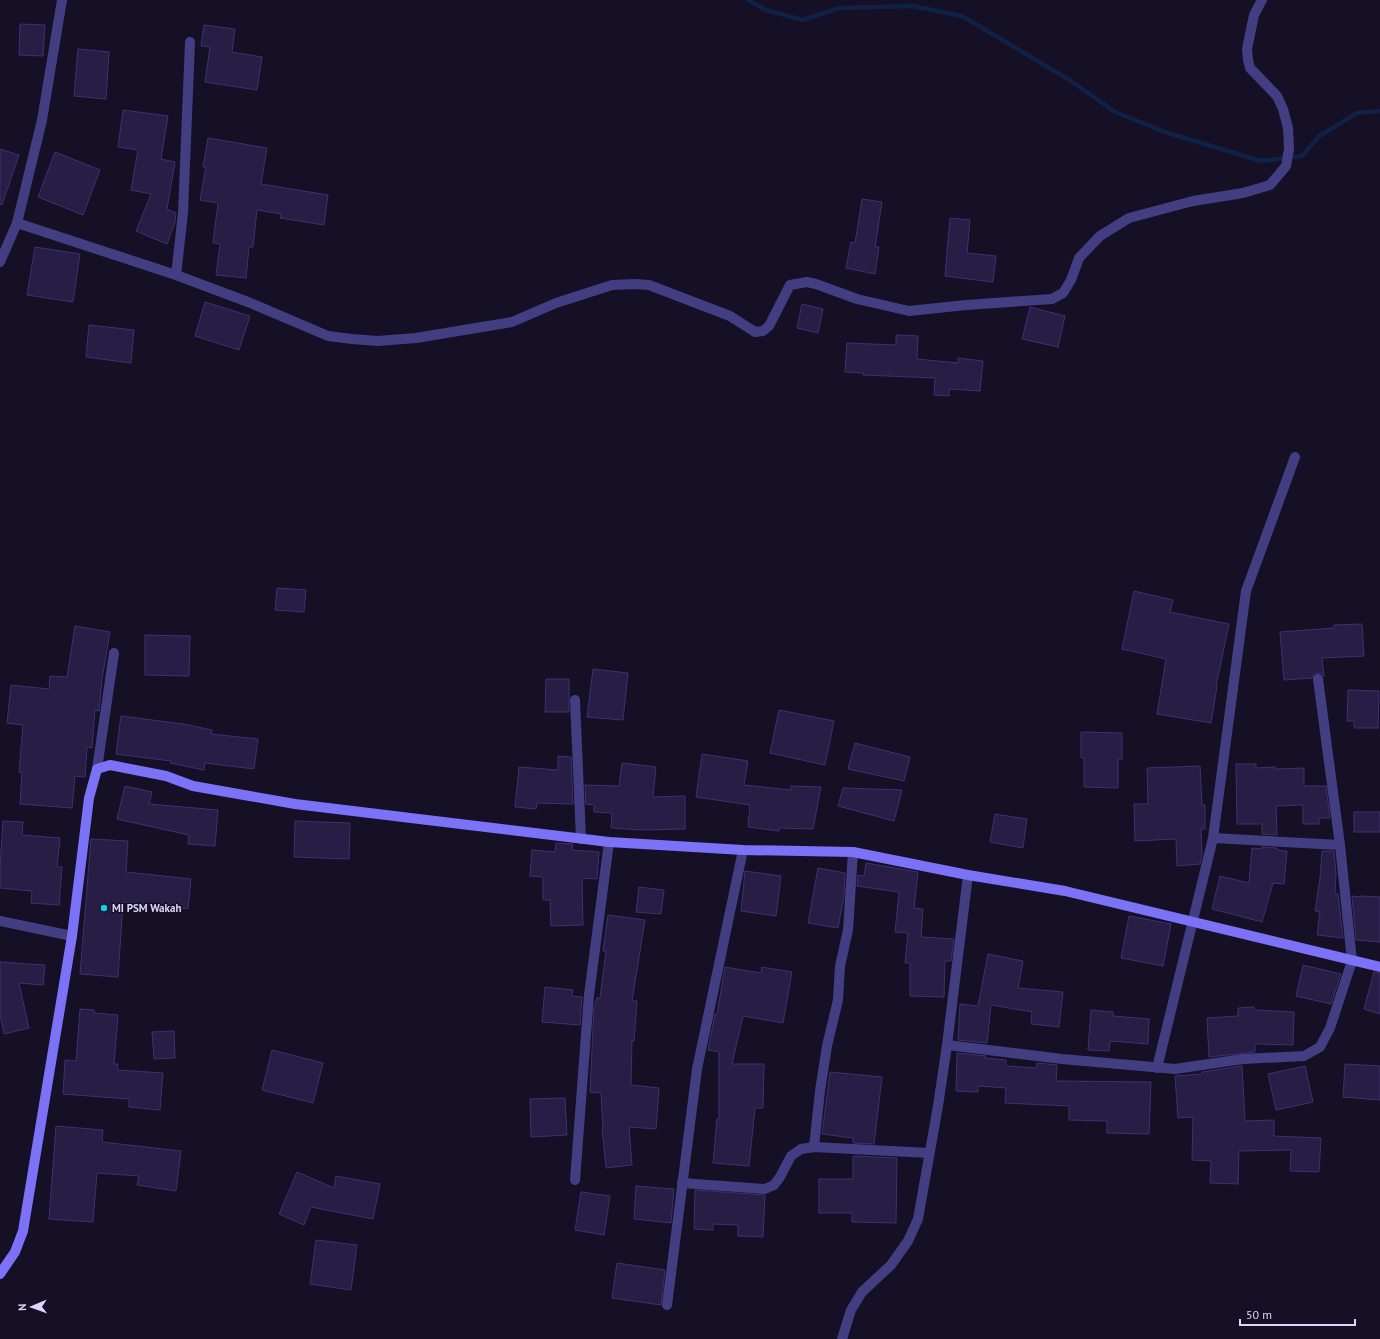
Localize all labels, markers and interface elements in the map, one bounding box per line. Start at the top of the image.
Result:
place label: MI PSM Wakah [112,901,181,915]
marker: MI PSM Wakah [99,903,109,913]
north arrow [12,1287,52,1327]
scale bar [1240,1301,1355,1327]
text: N [15,1303,29,1311]
text: 50 m [1246,1307,1272,1322]

